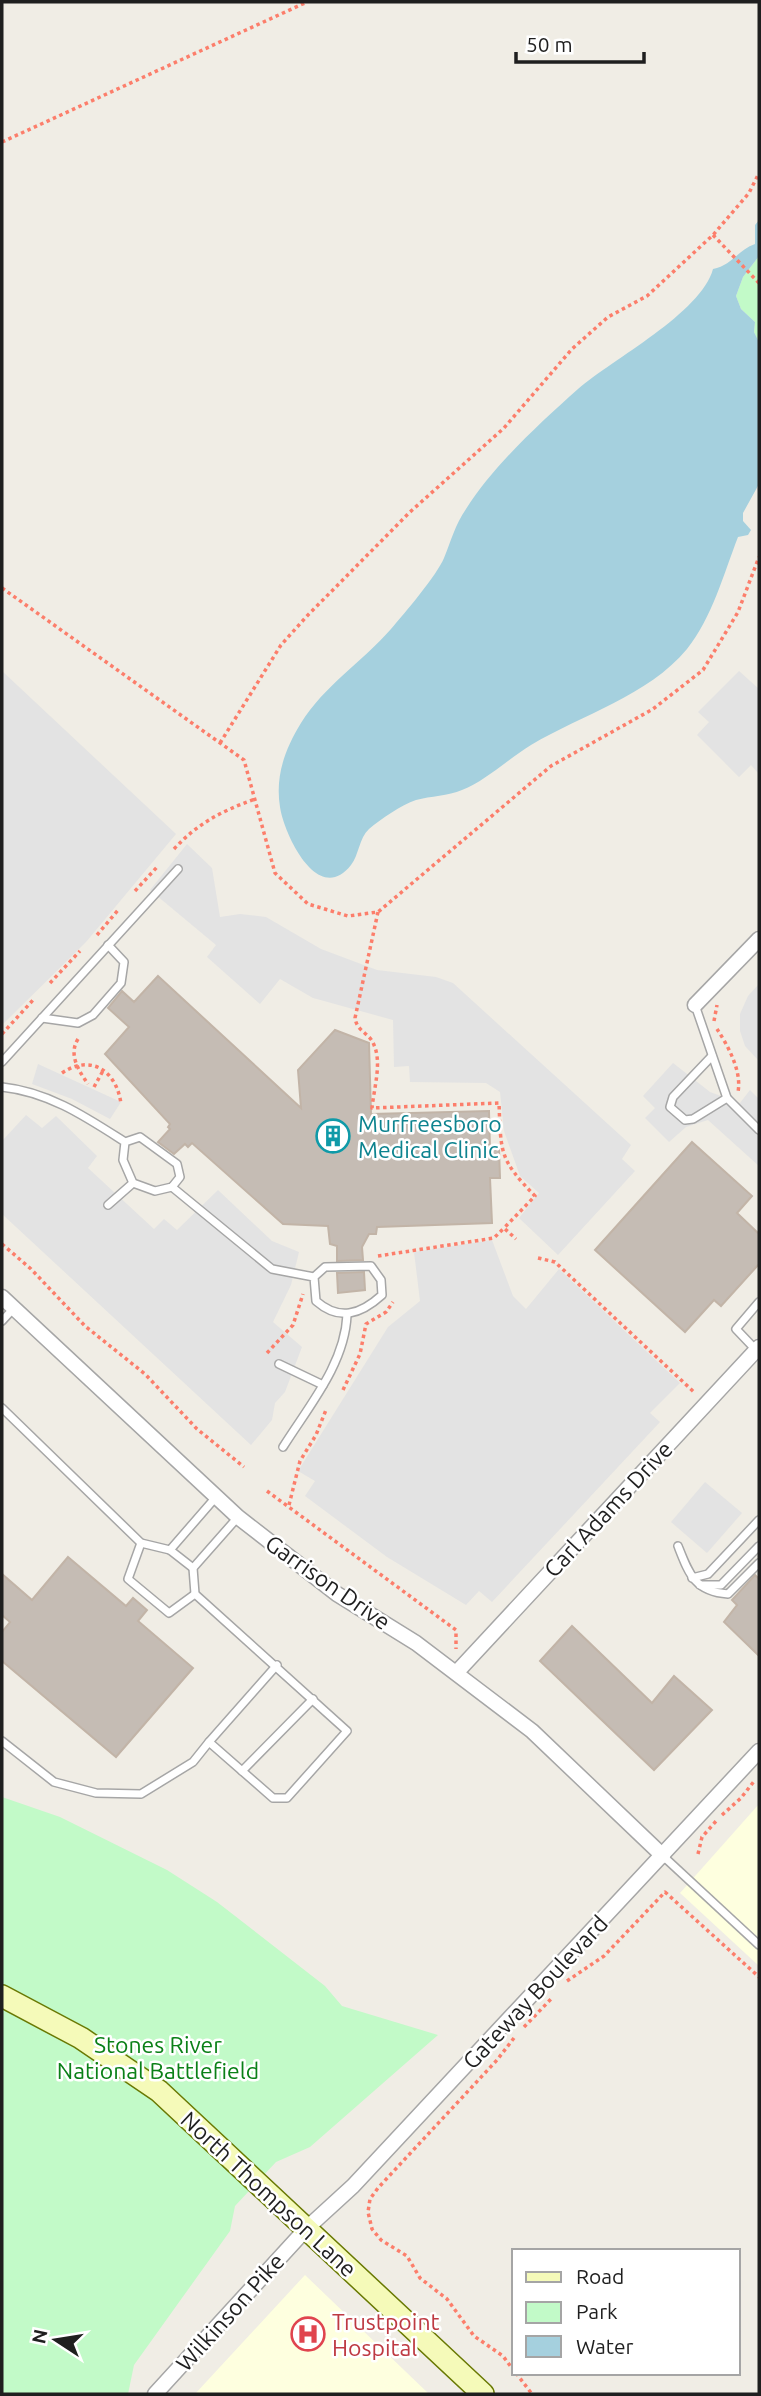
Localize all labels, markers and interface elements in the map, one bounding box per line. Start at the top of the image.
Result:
scale bar [516,21,644,65]
text: 50 m [526,32,573,56]
place label: Murfreesboro Medical Clinic [358,1111,502,1162]
building icon: Murfreesboro Medical Clinic [314,1117,352,1155]
street label: Carl Adams Drive [539,1436,677,1582]
street label: Garrison Drive [261,1530,395,1634]
street label: Gateway Boulevard [458,1910,612,2074]
park label: Stones River National Battlefield [57,2032,259,2083]
street label: North Thompson Lane [176,2106,362,2282]
street label: Wilkinson Pike [171,2248,289,2376]
legend [512,2249,740,2375]
text: Road [576,2264,624,2288]
text: Park [576,2299,618,2323]
north arrow [21,2305,91,2375]
place label: Trustpoint Hospital [332,2309,440,2360]
hospital icon: Trustpoint Hospital [289,2315,327,2353]
text: N [27,2327,52,2346]
text: Water [576,2334,634,2358]

